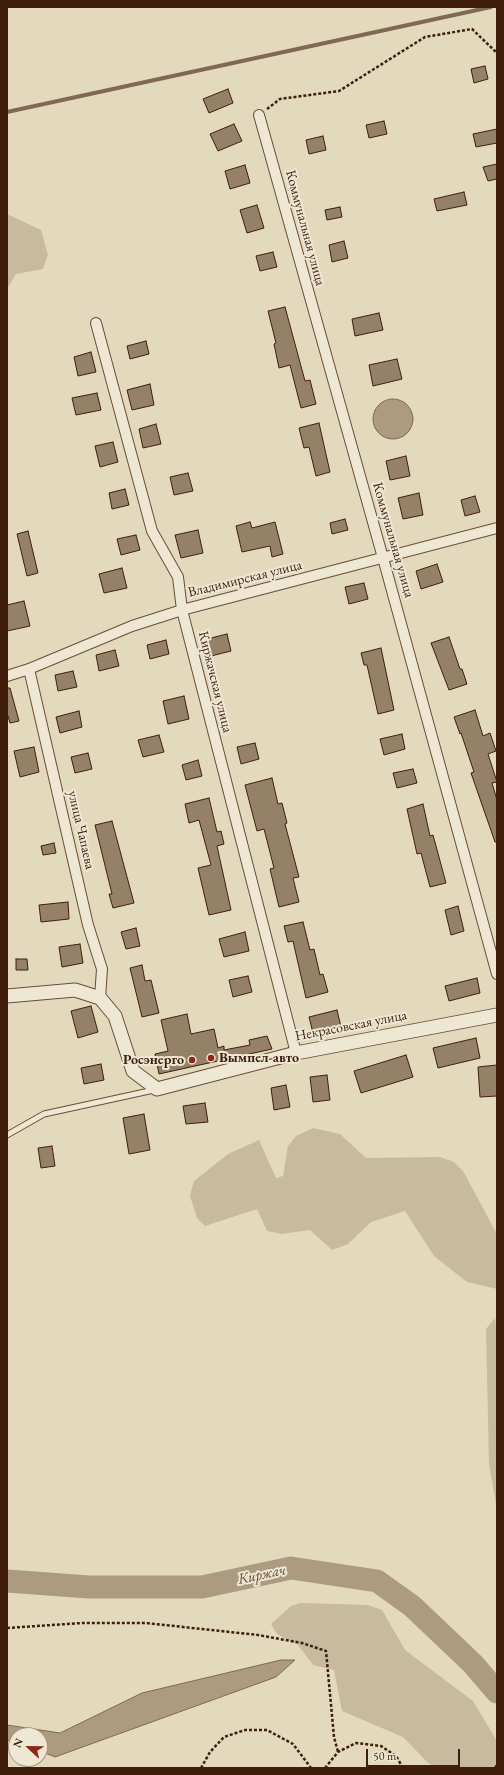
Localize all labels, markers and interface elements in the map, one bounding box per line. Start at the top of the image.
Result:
street label: Коммунальная улица [281,168,329,288]
street label: Коммунальная улица [369,480,417,600]
street label: Владимирская улица [186,557,304,601]
street label: Киржачская улица [194,629,236,735]
street label: улица Чапаева [64,789,98,871]
street label: Некрасовская улица [294,1007,408,1045]
place label: Вымпел-авто [219,1050,299,1066]
place label: Росэнерго [123,1052,184,1068]
marker: Вымпел-авто [206,1053,216,1063]
marker: Росэнерго [187,1055,197,1065]
water label: Киржач [236,1561,288,1589]
north arrow [8,1727,48,1767]
text: N [10,1736,26,1750]
scale bar [368,1741,462,1767]
text: 50 m [373,1748,396,1764]

